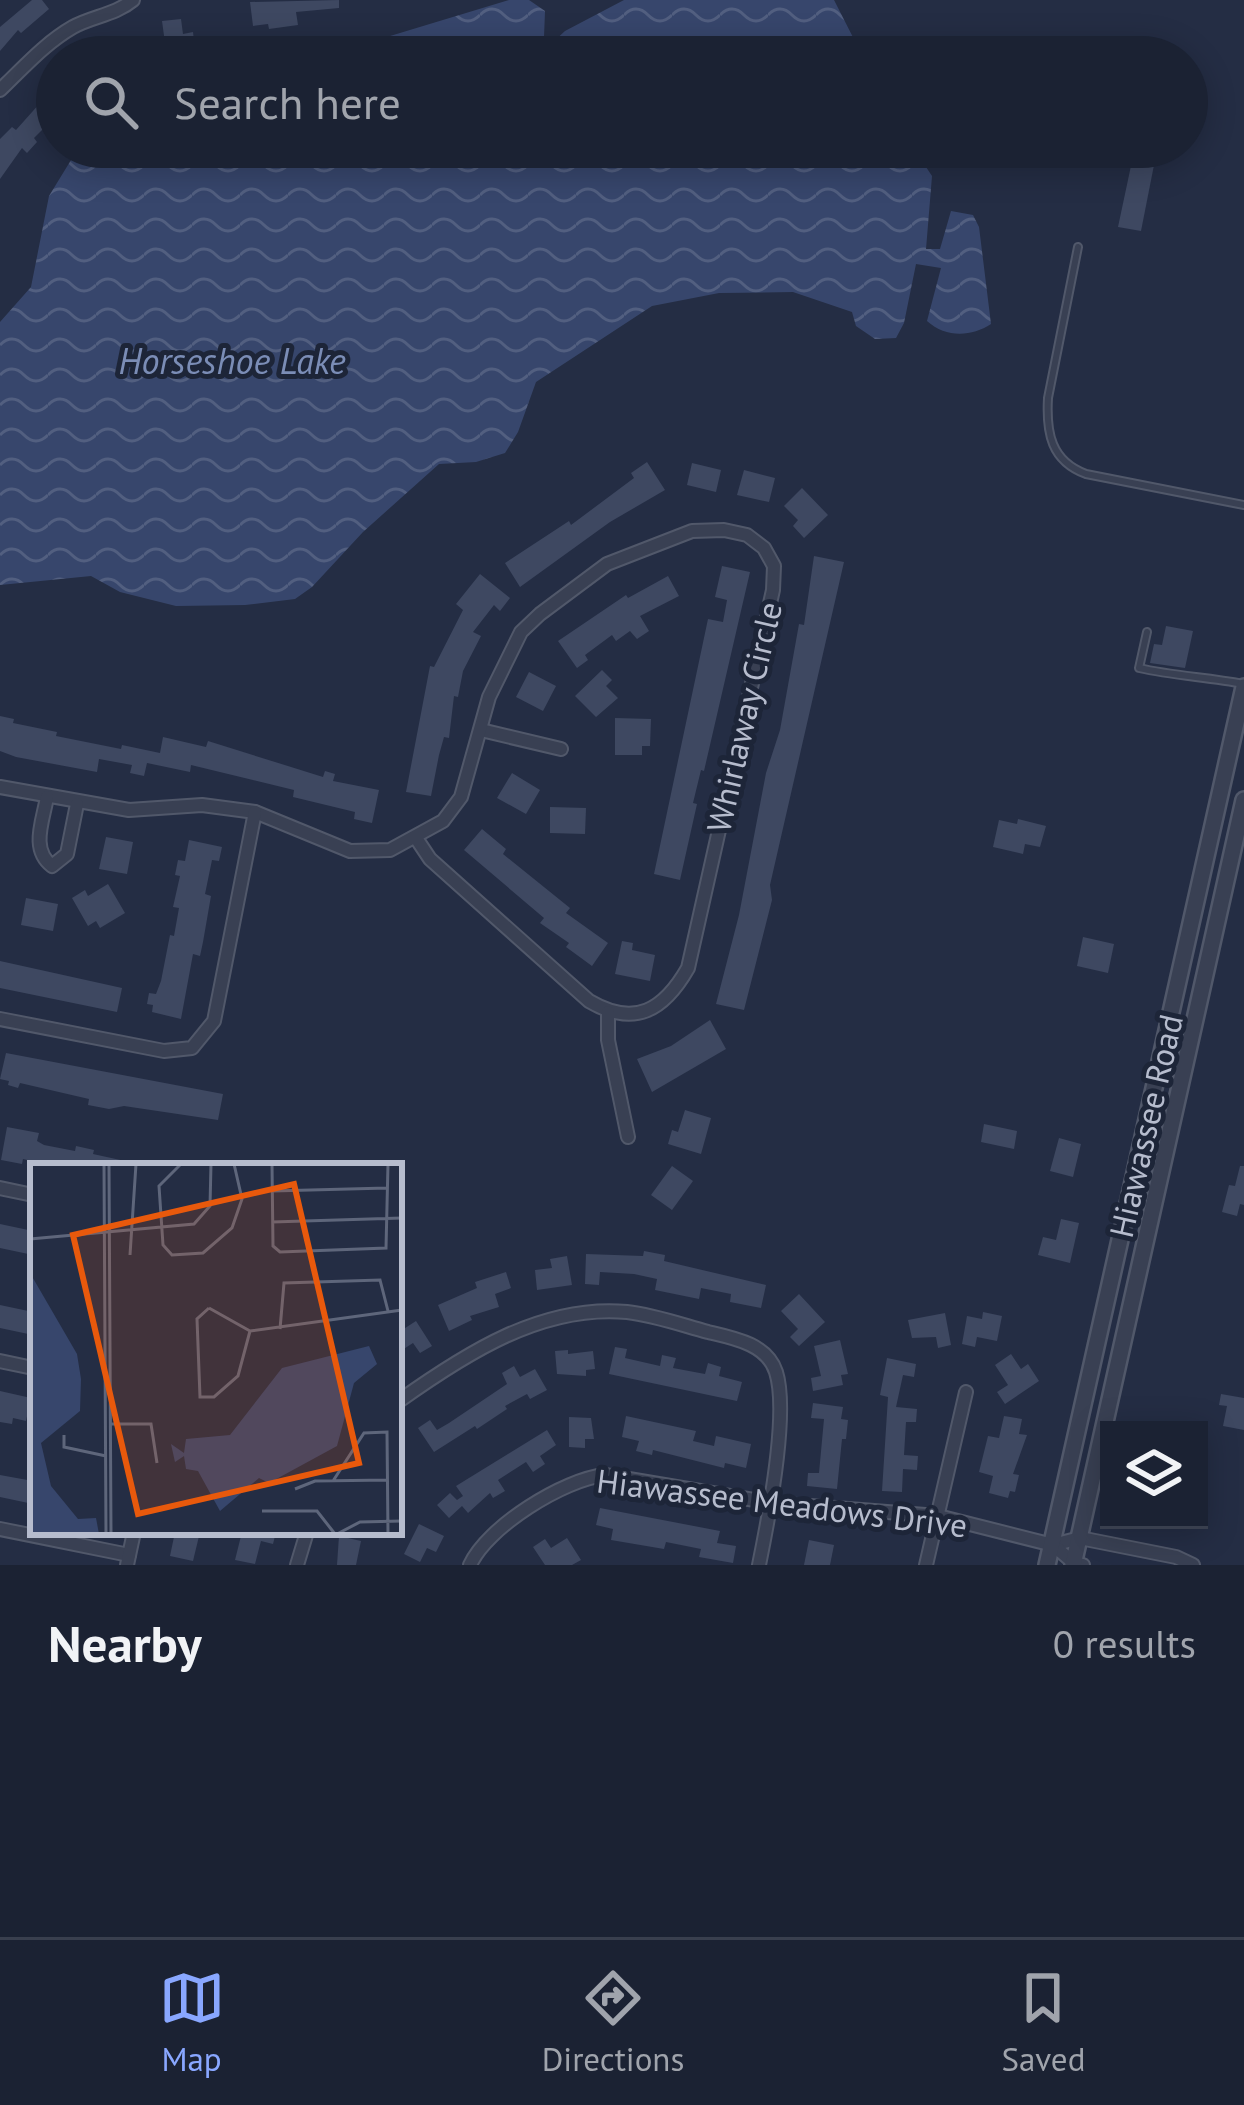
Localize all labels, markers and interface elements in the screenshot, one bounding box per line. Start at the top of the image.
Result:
search box [36,36,1208,168]
icon: search [78,69,144,135]
text: Search here [174,73,401,131]
water label: Horseshoe Lake [118,337,346,384]
street label: Whirlaway Circle [696,597,791,836]
street label: Hiawassee Road [1099,1010,1192,1242]
inset map [30,1163,402,1535]
map controls [1100,1421,1208,1529]
button: layers [1100,1421,1208,1529]
street label: Hiawassee Meadows Drive [594,1458,970,1547]
text: Nearby [48,1610,202,1676]
text: 0 results [1053,1618,1196,1669]
tab: Map [159,1965,225,2080]
tab: Directions [542,1965,684,2080]
tab: Saved [1001,1965,1085,2080]

